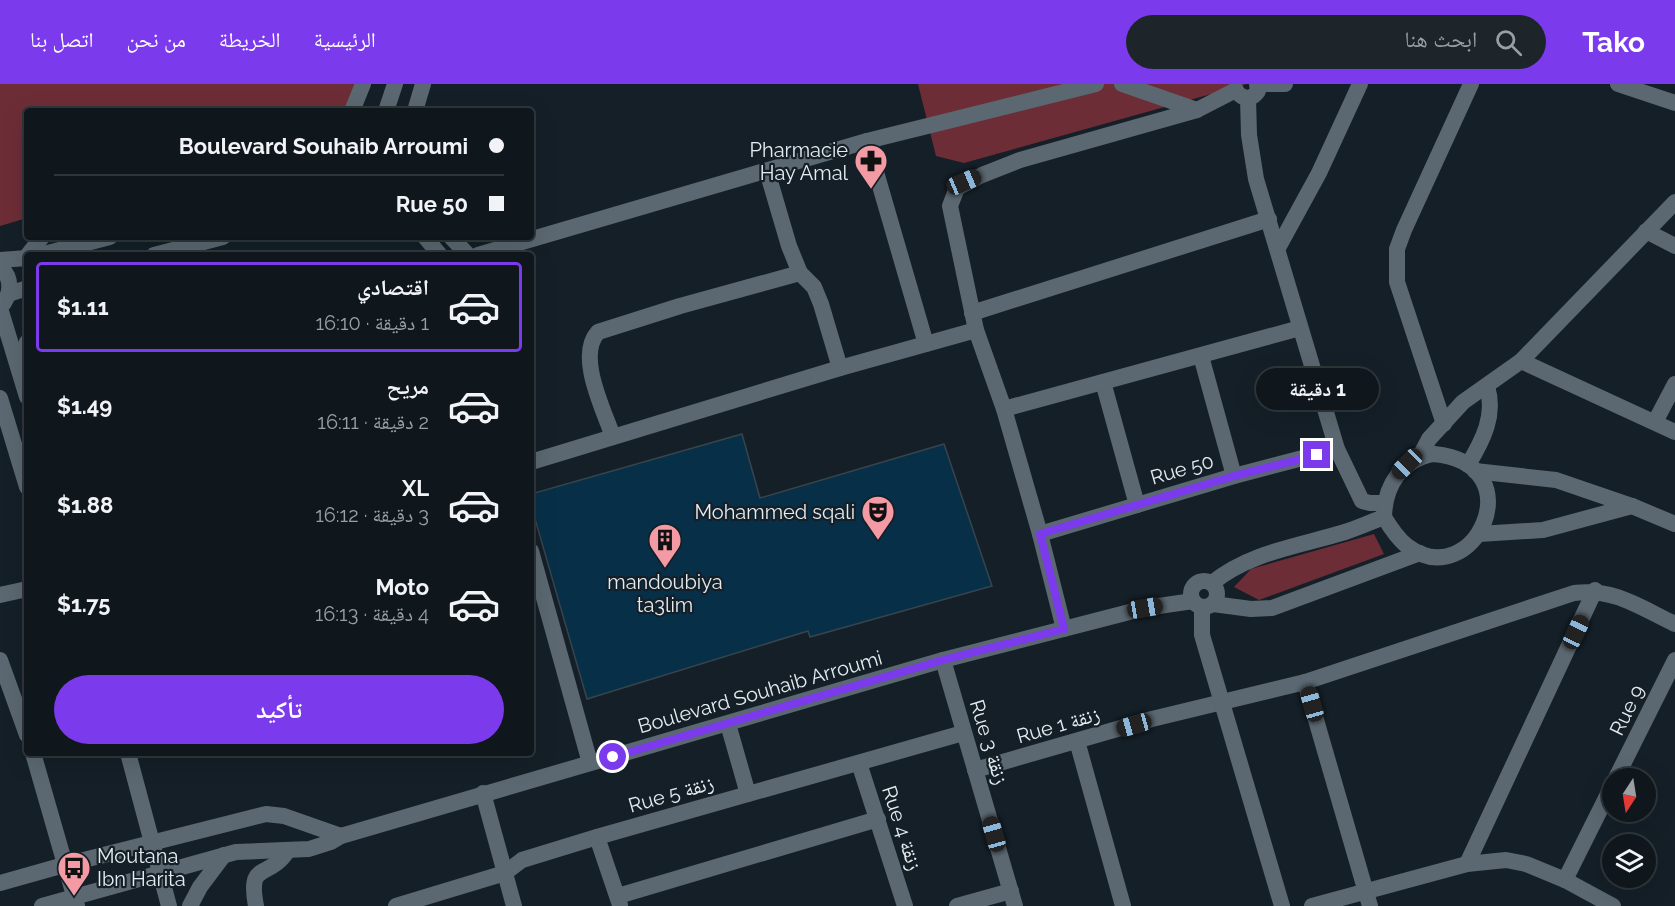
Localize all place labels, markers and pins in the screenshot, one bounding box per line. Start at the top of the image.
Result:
place label: Pharmacie Hay Amal [750,138,849,185]
pharmacy icon: Pharmacie Hay Amal [853,143,889,190]
theatre icon: Mohammed sqali [860,494,896,541]
place label: Mohammed sqali [694,500,855,524]
building icon: mandoubiya ta3lim [647,522,683,569]
place label: mandoubiya ta3lim [607,570,723,617]
place label: Moutana Ibn Harita [97,844,186,891]
bus stop icon: Moutana Ibn Harita [56,850,92,897]

